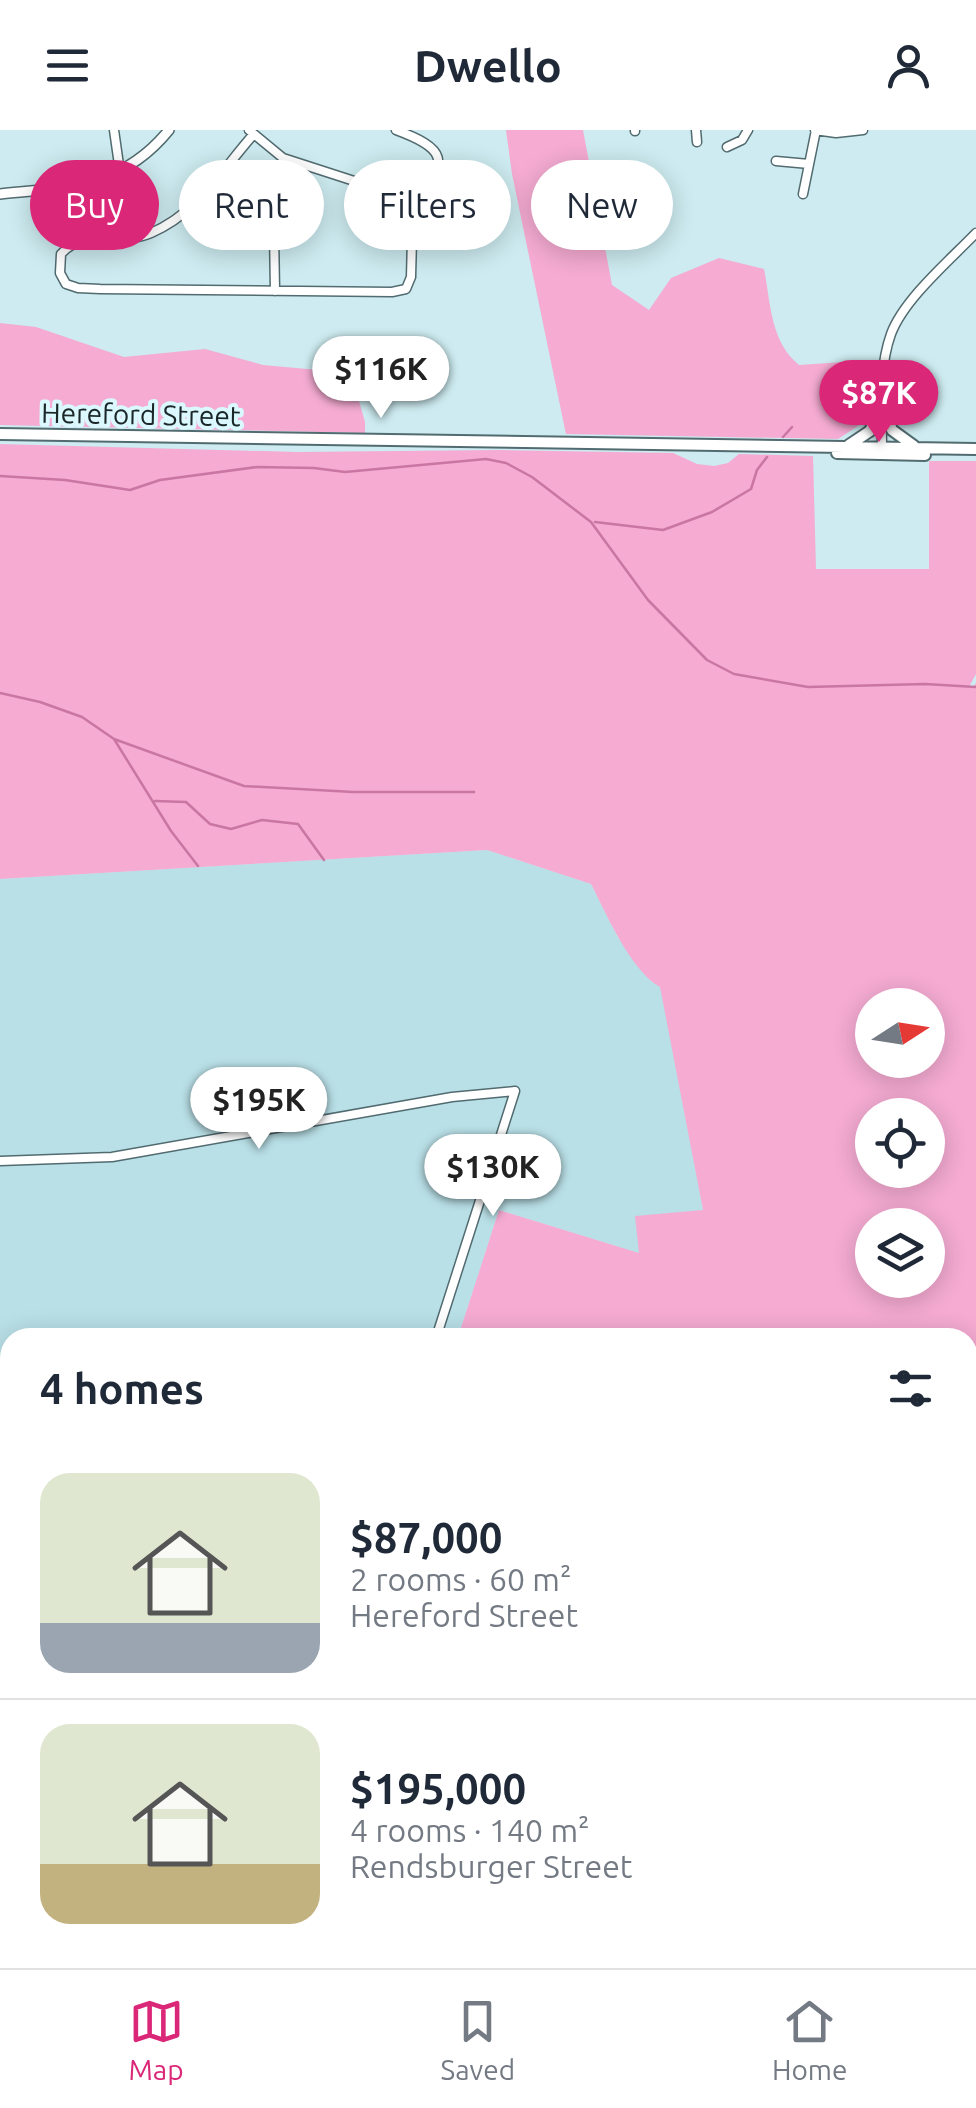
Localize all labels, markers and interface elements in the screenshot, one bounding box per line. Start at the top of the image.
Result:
icon: menu [40,38,95,93]
icon: person [881,38,936,93]
text: Dwello [414,40,562,91]
chip: Buy [30,160,159,250]
chip: Rent [179,160,324,250]
chip: Filters [344,160,511,250]
chip: New [531,160,673,250]
pin: $116K [311,336,451,421]
text: $116K [334,350,428,386]
pin: $87K [820,360,938,445]
text: $87K [841,374,917,410]
street label: Hereford Street [41,397,241,431]
north arrow [855,988,945,1078]
map controls [855,988,945,1298]
pin: $195K [189,1067,329,1152]
text: $195K [212,1081,306,1117]
button: locate [855,1098,945,1188]
pin: $130K [423,1134,563,1219]
text: $130K [446,1148,540,1184]
button: layers [855,1208,945,1298]
icon: filters [883,1361,938,1416]
text: 4 homes [40,1365,204,1412]
icon: home [120,1513,240,1633]
text: $87,000 [350,1514,502,1561]
text: 2 rooms · 60 m² [350,1561,571,1597]
text: Hereford Street [350,1597,578,1633]
icon: home [120,1764,240,1884]
text: $195,000 [350,1765,526,1812]
text: 4 rooms · 140 m² [350,1812,590,1848]
text: Rendsburger Street [350,1848,632,1884]
tab: Map [128,1994,184,2085]
tab: Saved [441,1994,515,2085]
tab: Home [772,1994,848,2085]

